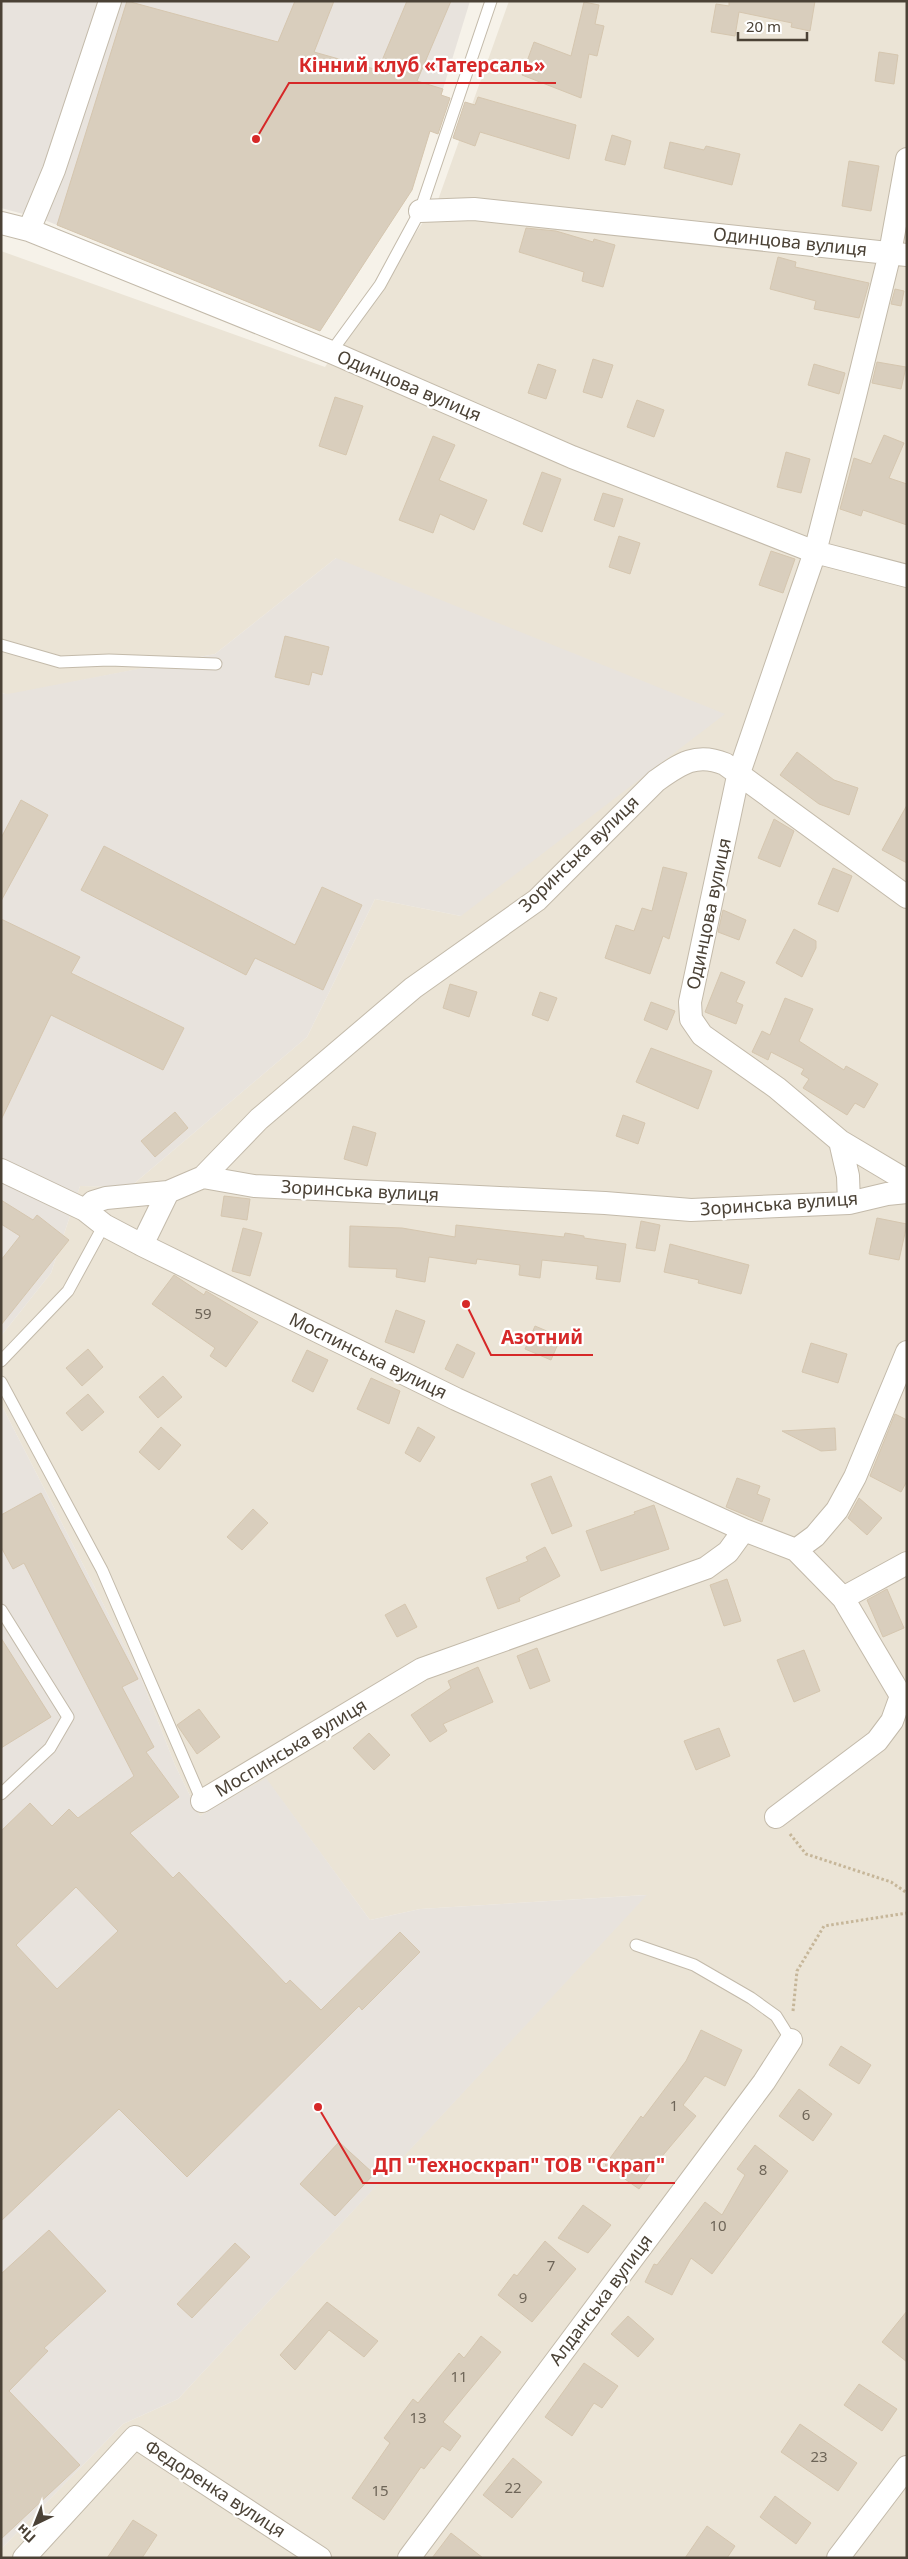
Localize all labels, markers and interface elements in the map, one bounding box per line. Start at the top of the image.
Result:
scale bar [738,10,807,42]
text: 20 m [746,16,781,36]
callout: Кінний клуб «Татерсаль» [289,49,556,83]
text: Кінний клуб «Татерсаль» [299,52,545,78]
street label: Одинцова вулиця [712,221,868,261]
street label: Одинцова вулиця [334,344,485,426]
street label: Зоринська вулиця [513,790,644,917]
street label: Одинцова вулиця [680,836,736,992]
street label: Зоринська вулиця [280,1174,440,1206]
street label: Зоринська вулиця [699,1186,859,1220]
house number: 59 [194,1303,212,1323]
street label: Моспинська вулиця [285,1306,451,1404]
callout: Азотний [491,1321,593,1355]
text: Азотний [501,1324,583,1350]
street label: Моспинська вулиця [210,1692,371,1802]
house number: 1 [670,2095,678,2115]
house number: 6 [802,2104,810,2124]
callout: ДП "Техноскрап" ТОВ "Скрап" [363,2149,675,2183]
text: ДП "Техноскрап" ТОВ "Скрап" [373,2152,665,2178]
house number: 8 [759,2159,767,2179]
house number: 10 [709,2215,727,2235]
street label: Алданська вулиця [543,2229,657,2370]
house number: 7 [547,2255,555,2275]
house number: 9 [519,2287,527,2307]
house number: 11 [450,2366,468,2386]
house number: 13 [409,2407,427,2427]
street label: Федоренка вулиця [141,2434,291,2543]
house number: 23 [810,2446,828,2466]
house number: 22 [504,2477,522,2497]
house number: 15 [371,2480,389,2500]
north arrow [10,2499,60,2549]
text: Пн [12,2520,40,2548]

